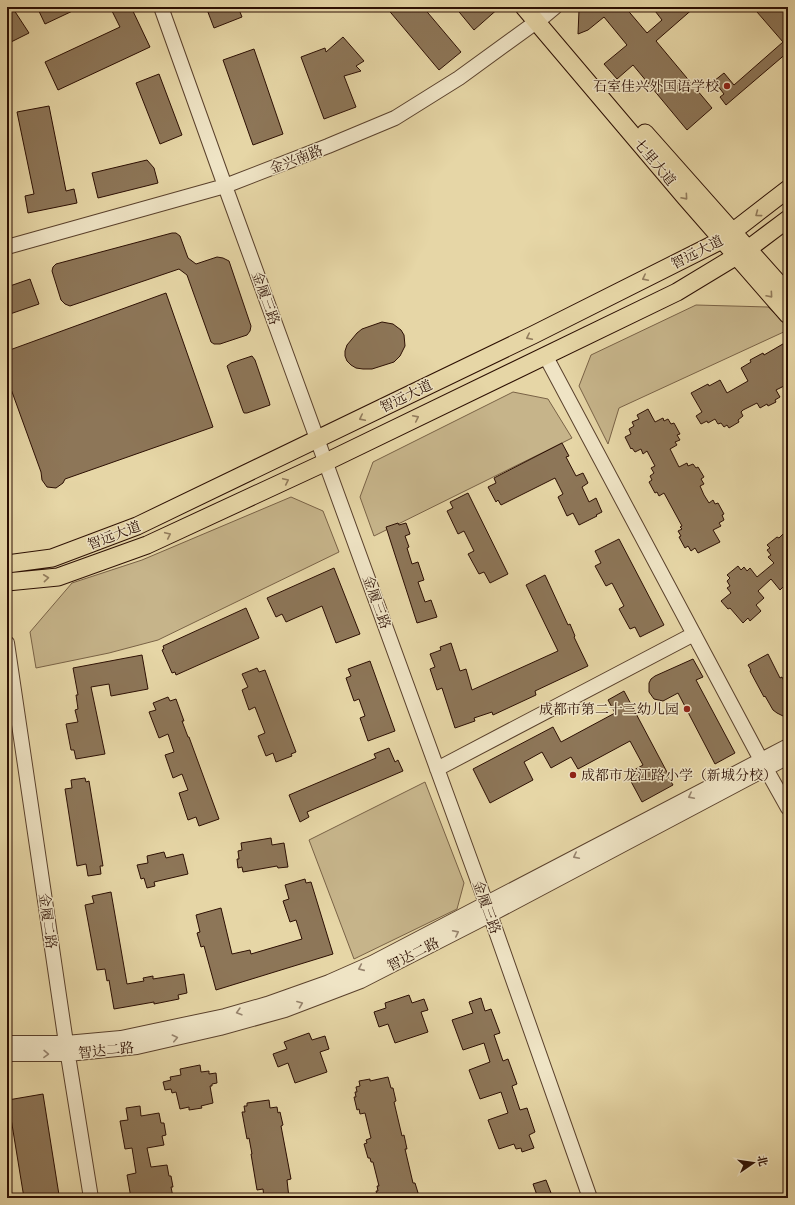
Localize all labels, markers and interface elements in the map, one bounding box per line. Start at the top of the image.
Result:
place label: 石室佳兴外国语学校 [593,78,719,95]
marker: 石室佳兴外国语学校 [722,81,732,91]
street label: 七里大道 [630,135,679,189]
street label: 金兴南路 [267,141,325,177]
one-way arrow [680,192,687,200]
one-way arrow [755,209,762,216]
street label: 智远大道 [668,232,726,273]
street label: 金履三路 [248,269,283,327]
one-way arrow [642,274,650,281]
one-way arrow [766,290,773,298]
one-way arrow [526,332,533,340]
street label: 智远大道 [377,377,435,416]
one-way arrow [358,413,366,421]
one-way arrow [411,415,419,423]
one-way arrow [282,477,289,485]
street label: 智远大道 [85,517,143,553]
one-way arrow [164,532,171,540]
street label: 金履三路 [359,573,394,631]
one-way arrow [43,574,49,583]
place label: 成都市第二十三幼儿园 [539,701,679,718]
marker: 成都市第二十三幼儿园 [682,704,692,714]
place label: 成都市龙江路小学（新城分校） [581,767,777,784]
marker: 成都市龙江路小学（新城分校） [568,770,578,780]
one-way arrow [688,792,695,799]
one-way arrow [573,852,580,859]
street label: 金履三路 [469,878,504,936]
street label: 金履二路 [35,892,60,950]
one-way arrow [452,930,459,938]
street label: 智达二路 [384,934,442,975]
one-way arrow [358,963,366,971]
one-way arrow [296,1001,303,1009]
one-way arrow [236,1007,243,1016]
one-way arrow [171,1035,178,1043]
street label: 智达二路 [77,1039,135,1062]
one-way arrow [43,1050,49,1058]
north arrow [733,1143,773,1183]
text: 北 [755,1154,770,1168]

